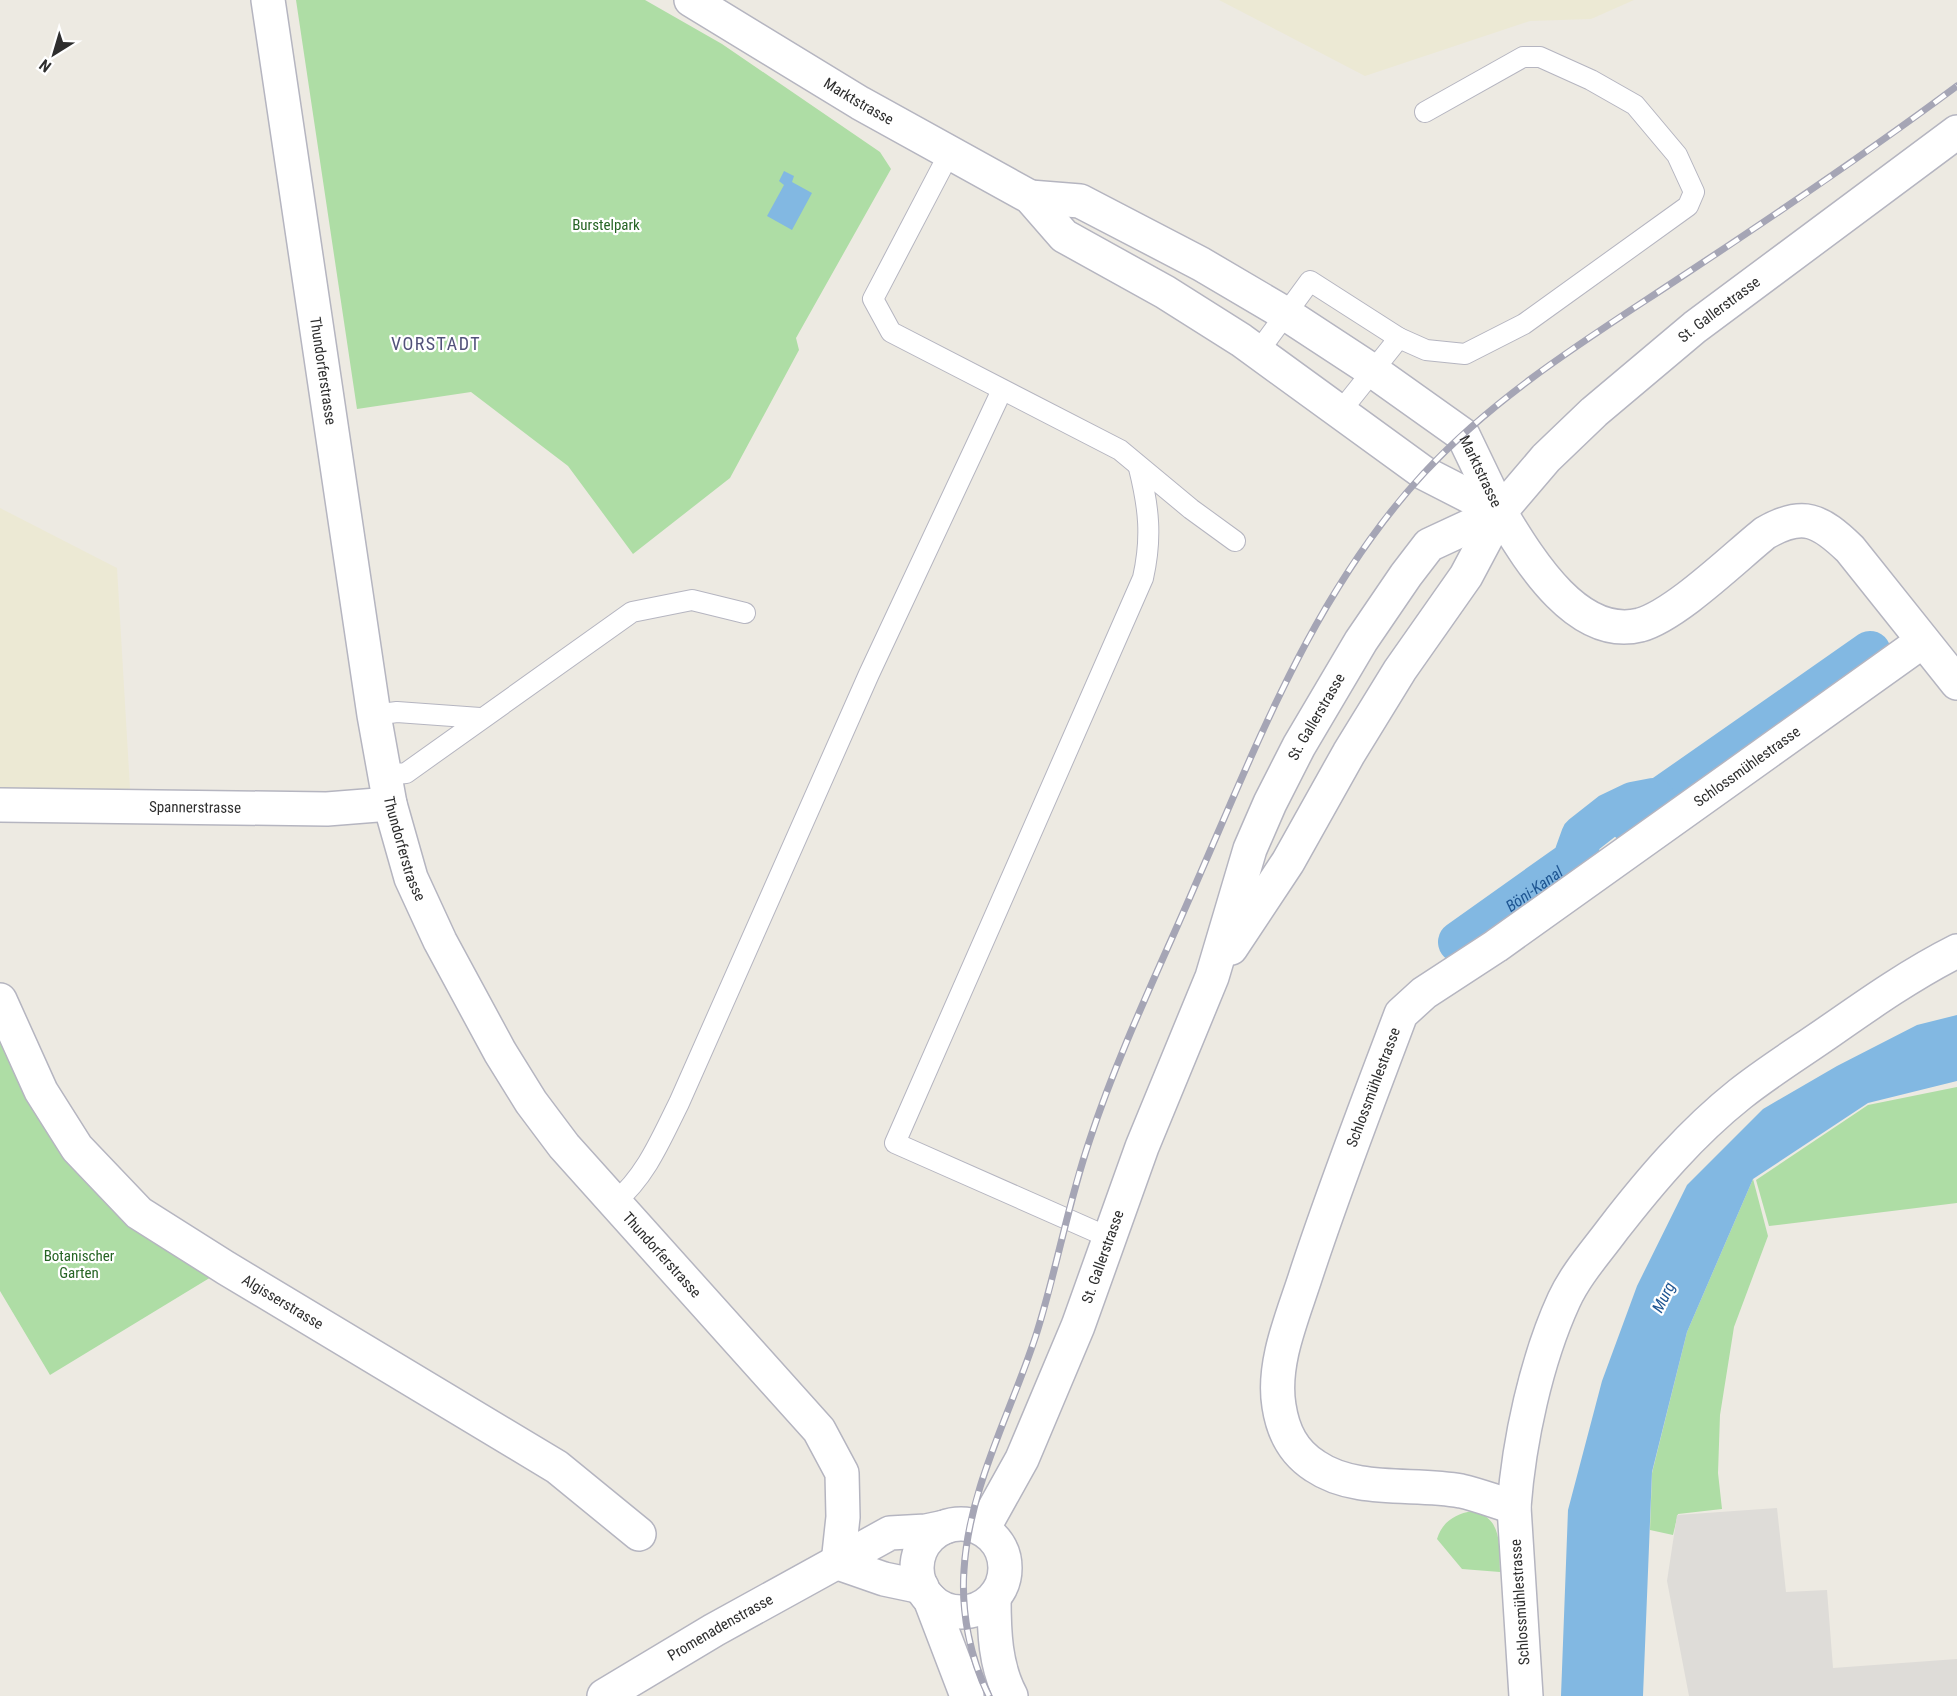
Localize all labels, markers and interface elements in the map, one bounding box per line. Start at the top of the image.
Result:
north arrow [24,24,84,84]
text: N [36,55,55,76]
street label: Marktstrasse [820,74,897,129]
park label: Burstelpark [572,216,640,234]
street label: St. Gallerstrasse [1675,273,1763,346]
street label: Thundorferstrasse [306,316,340,426]
district label: VORSTADT [391,333,481,354]
street label: Marktstrasse [1456,432,1505,510]
street label: St. Gallerstrasse [1284,670,1349,763]
street label: Schlossmühlestrasse [1690,723,1804,811]
street label: Thundorferstrasse [380,795,429,904]
street label: Spannerstrasse [149,798,241,817]
water label: Böni-Kanal [1502,862,1567,916]
street label: Schlossmühlestrasse [1343,1025,1404,1150]
street label: Thundorferstrasse [619,1208,705,1302]
street label: St. Gallerstrasse [1078,1208,1128,1306]
park label: Botanischer Garten [44,1247,115,1282]
street label: Algisserstrasse [239,1271,327,1333]
water label: Murg [1648,1279,1679,1316]
street label: Schlossmühlestrasse [1507,1538,1533,1666]
street label: Promenadenstrasse [664,1590,776,1665]

